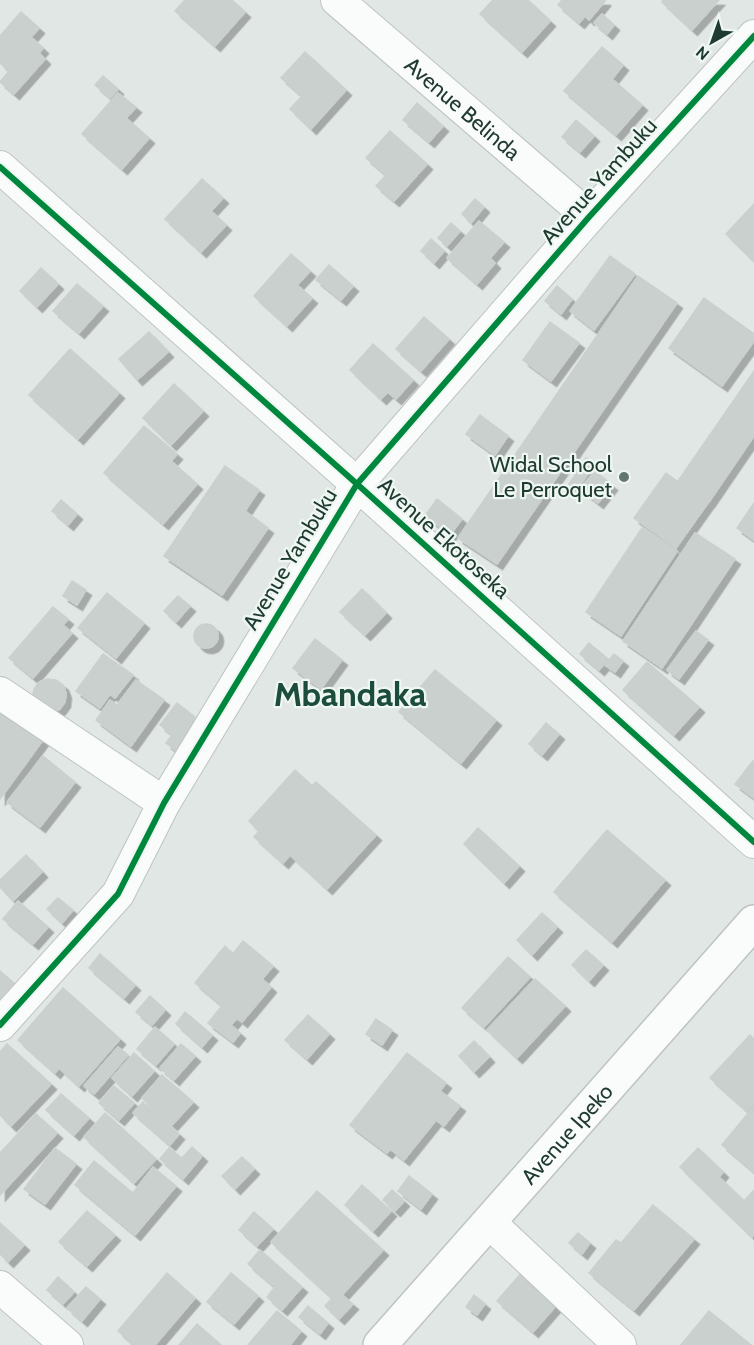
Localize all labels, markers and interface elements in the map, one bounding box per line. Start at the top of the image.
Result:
north arrow [682,12,742,72]
text: N [692,42,713,64]
street label: Avenue Belinda [399,51,527,166]
street label: Avenue Yambuku [535,112,663,250]
place label: Widal School Le Perroquet [490,451,613,503]
marker: Widal School Le Perroquet [617,470,631,484]
street label: Avenue Ekotoseka [372,472,516,605]
street label: Avenue Yambuku [237,483,343,635]
district label: Mbandaka [274,673,426,715]
street label: Avenue Ipeko [515,1078,618,1190]

